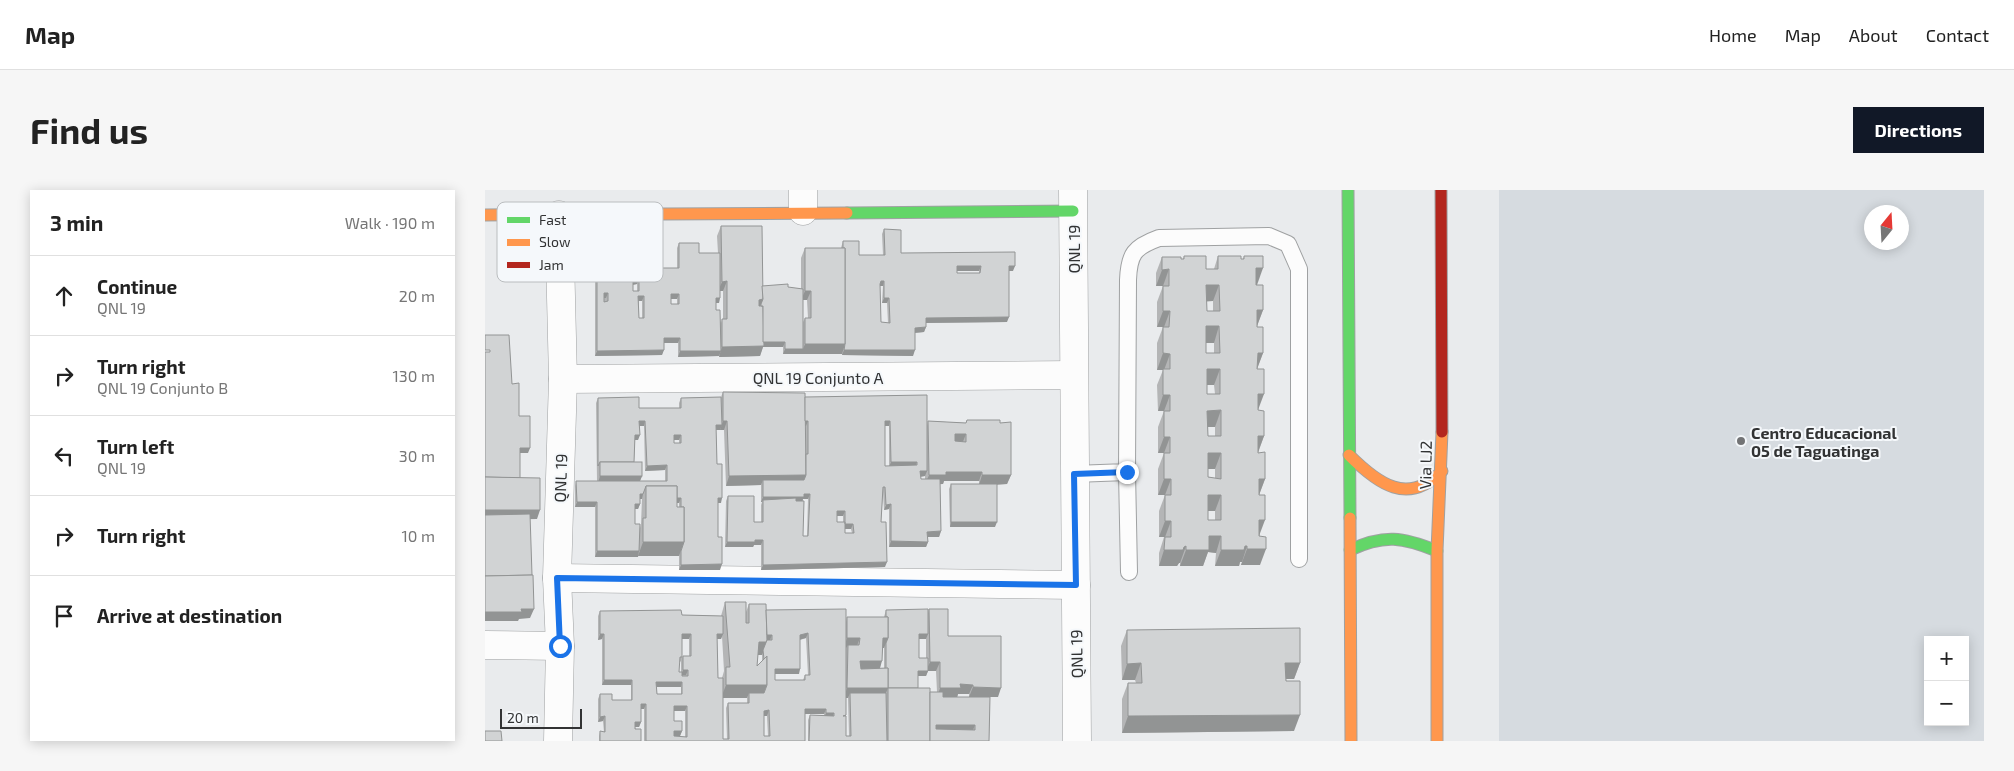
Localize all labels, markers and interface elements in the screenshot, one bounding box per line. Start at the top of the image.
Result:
text: Map [25,20,75,49]
text: Home [1709,24,1757,46]
text: Map [1785,24,1821,46]
text: About [1849,24,1898,46]
text: Contact [1926,24,1989,46]
button: Directions [1853,107,1984,153]
text: Find us [30,109,148,151]
legend [497,202,663,282]
north arrow [1864,205,1909,250]
text: 3 min [50,210,103,235]
text: Fast [539,211,566,228]
text: Walk · 190 m [345,213,435,232]
street label: QNL 19 [1064,225,1084,273]
text: Slow [539,233,571,250]
text: Jam [539,256,564,273]
text: Continue [97,275,177,298]
icon: ahead [50,282,78,310]
text: 20 m [399,286,435,305]
text: QNL 19 [97,298,146,317]
text: Turn right [97,355,185,378]
icon: right [50,362,78,390]
text: 130 m [393,366,435,385]
street label: QNL 19 Conjunto A [753,368,883,388]
text: QNL 19 Conjunto B [97,378,228,397]
place label: Centro Educacional 05 de Taguatinga [1751,423,1897,460]
text: Turn left [97,435,174,458]
marker: Centro Educacional 05 de Taguatinga [1735,435,1747,447]
street label: Via LJ2 [1415,440,1435,490]
icon: left [50,442,78,470]
text: 30 m [399,446,435,465]
street label: QNL 19 [550,453,571,503]
text: QNL 19 [97,458,146,477]
route end [1116,461,1139,484]
icon: right [50,522,78,550]
text: Turn right [97,524,185,547]
text: 10 m [401,526,435,545]
icon: arrive [50,602,78,630]
text: Arrive at destination [97,604,282,627]
street label: QNL 19 [1066,629,1087,679]
route start [549,635,572,658]
map controls [1924,636,1969,726]
button: + [1924,636,1969,681]
button: − [1924,681,1969,726]
scale bar [500,706,583,729]
text: 20 m [507,709,539,726]

